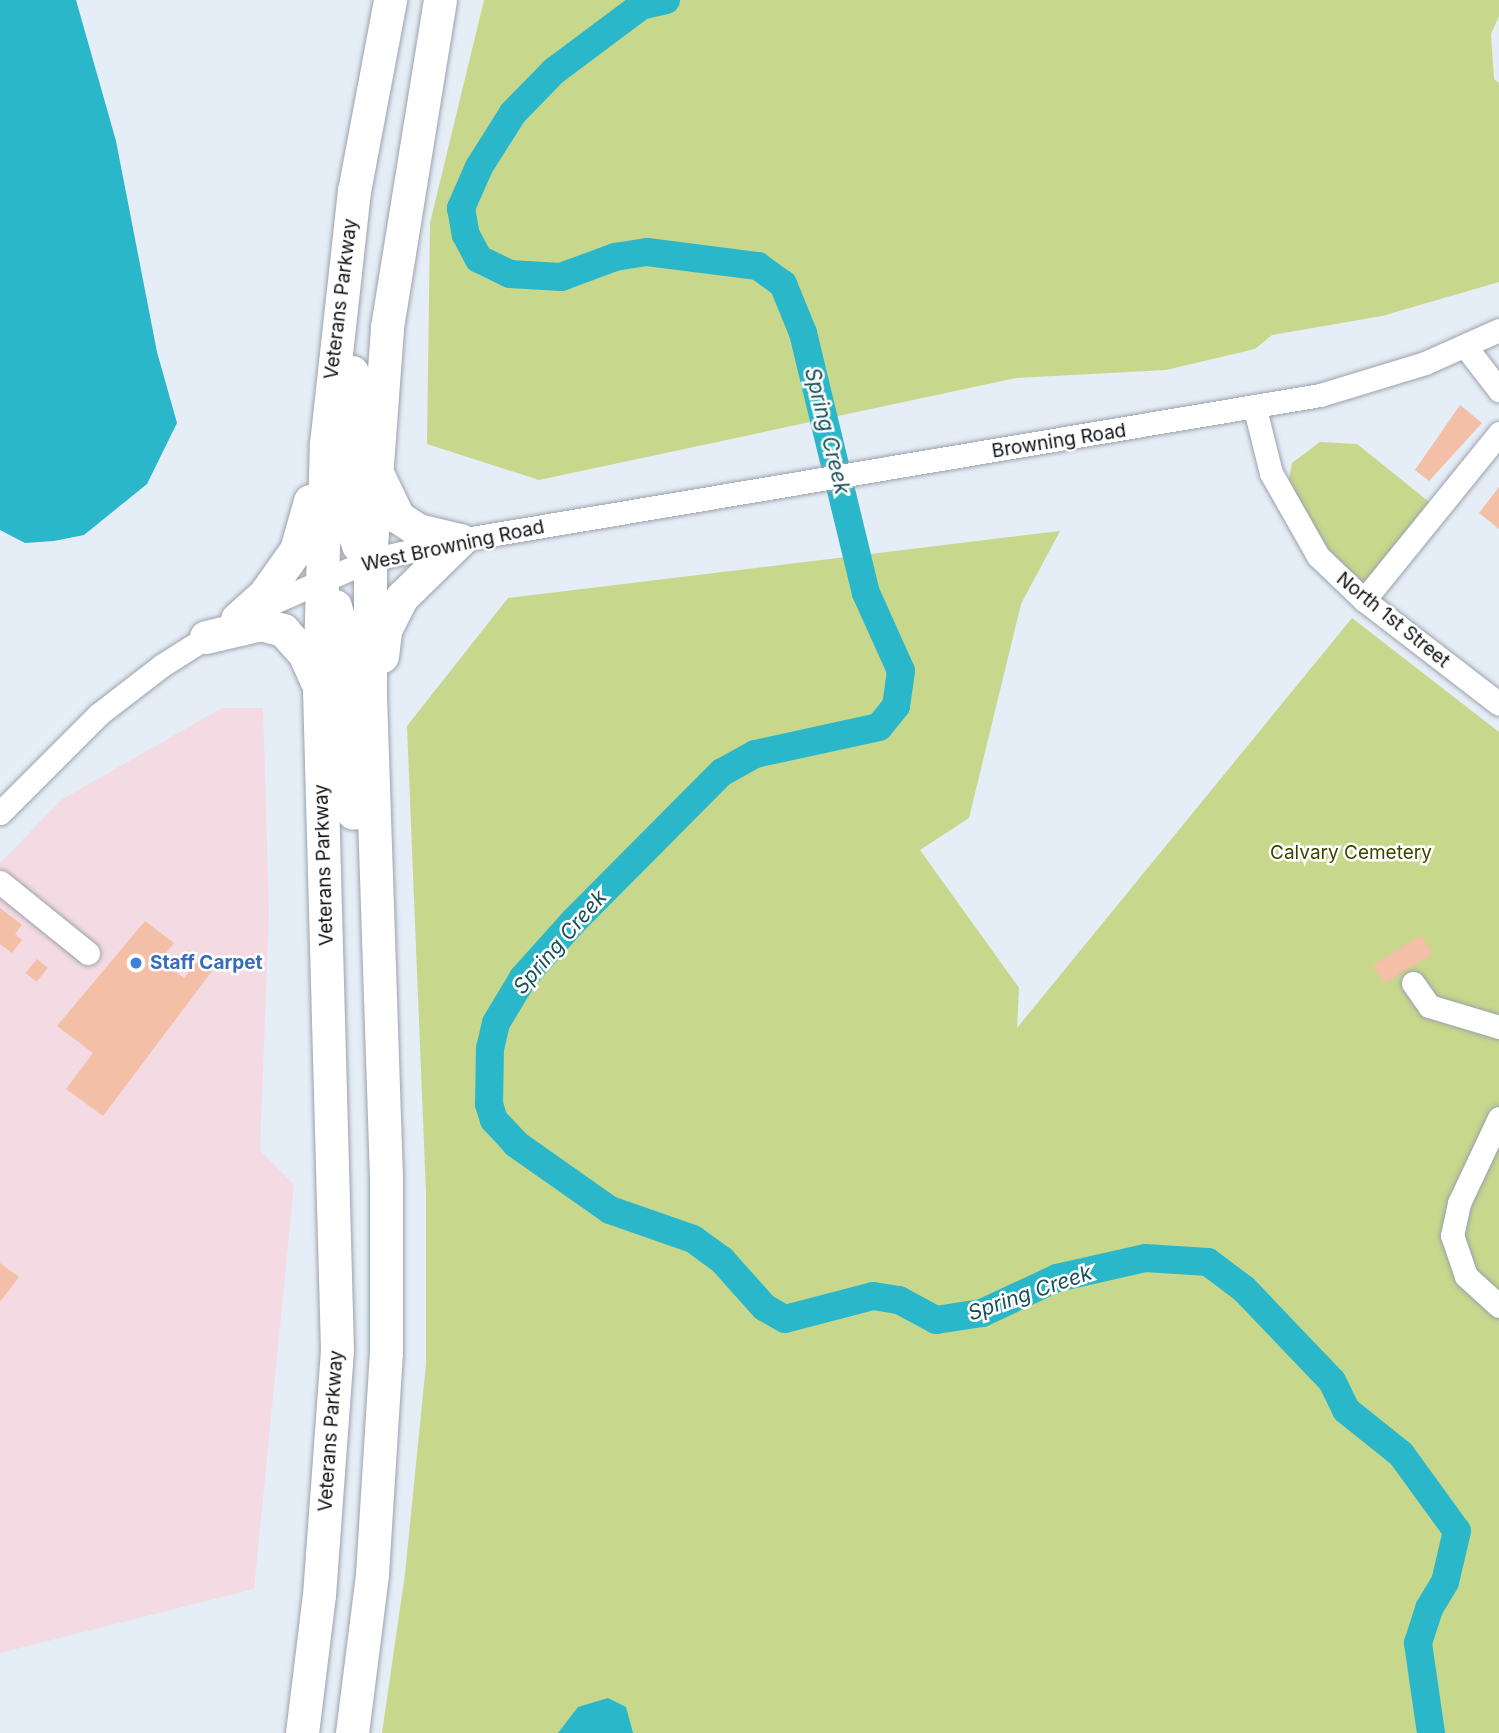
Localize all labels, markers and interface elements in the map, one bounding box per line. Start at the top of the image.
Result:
street label: Veterans Parkway [320,217,362,381]
water label: Spring Creek [799,365,855,497]
street label: Browning Road [990,419,1128,463]
street label: West Browning Road [360,515,546,577]
street label: North 1st Street [1332,567,1454,673]
street label: Veterans Parkway [310,784,338,946]
park label: Calvary Cemetery [1270,842,1432,864]
water label: Spring Creek [508,885,612,999]
place label: Staff Carpet [150,952,263,974]
marker: Staff Carpet [128,955,144,971]
water label: Spring Creek [965,1260,1095,1326]
street label: Veterans Parkway [314,1349,348,1513]

